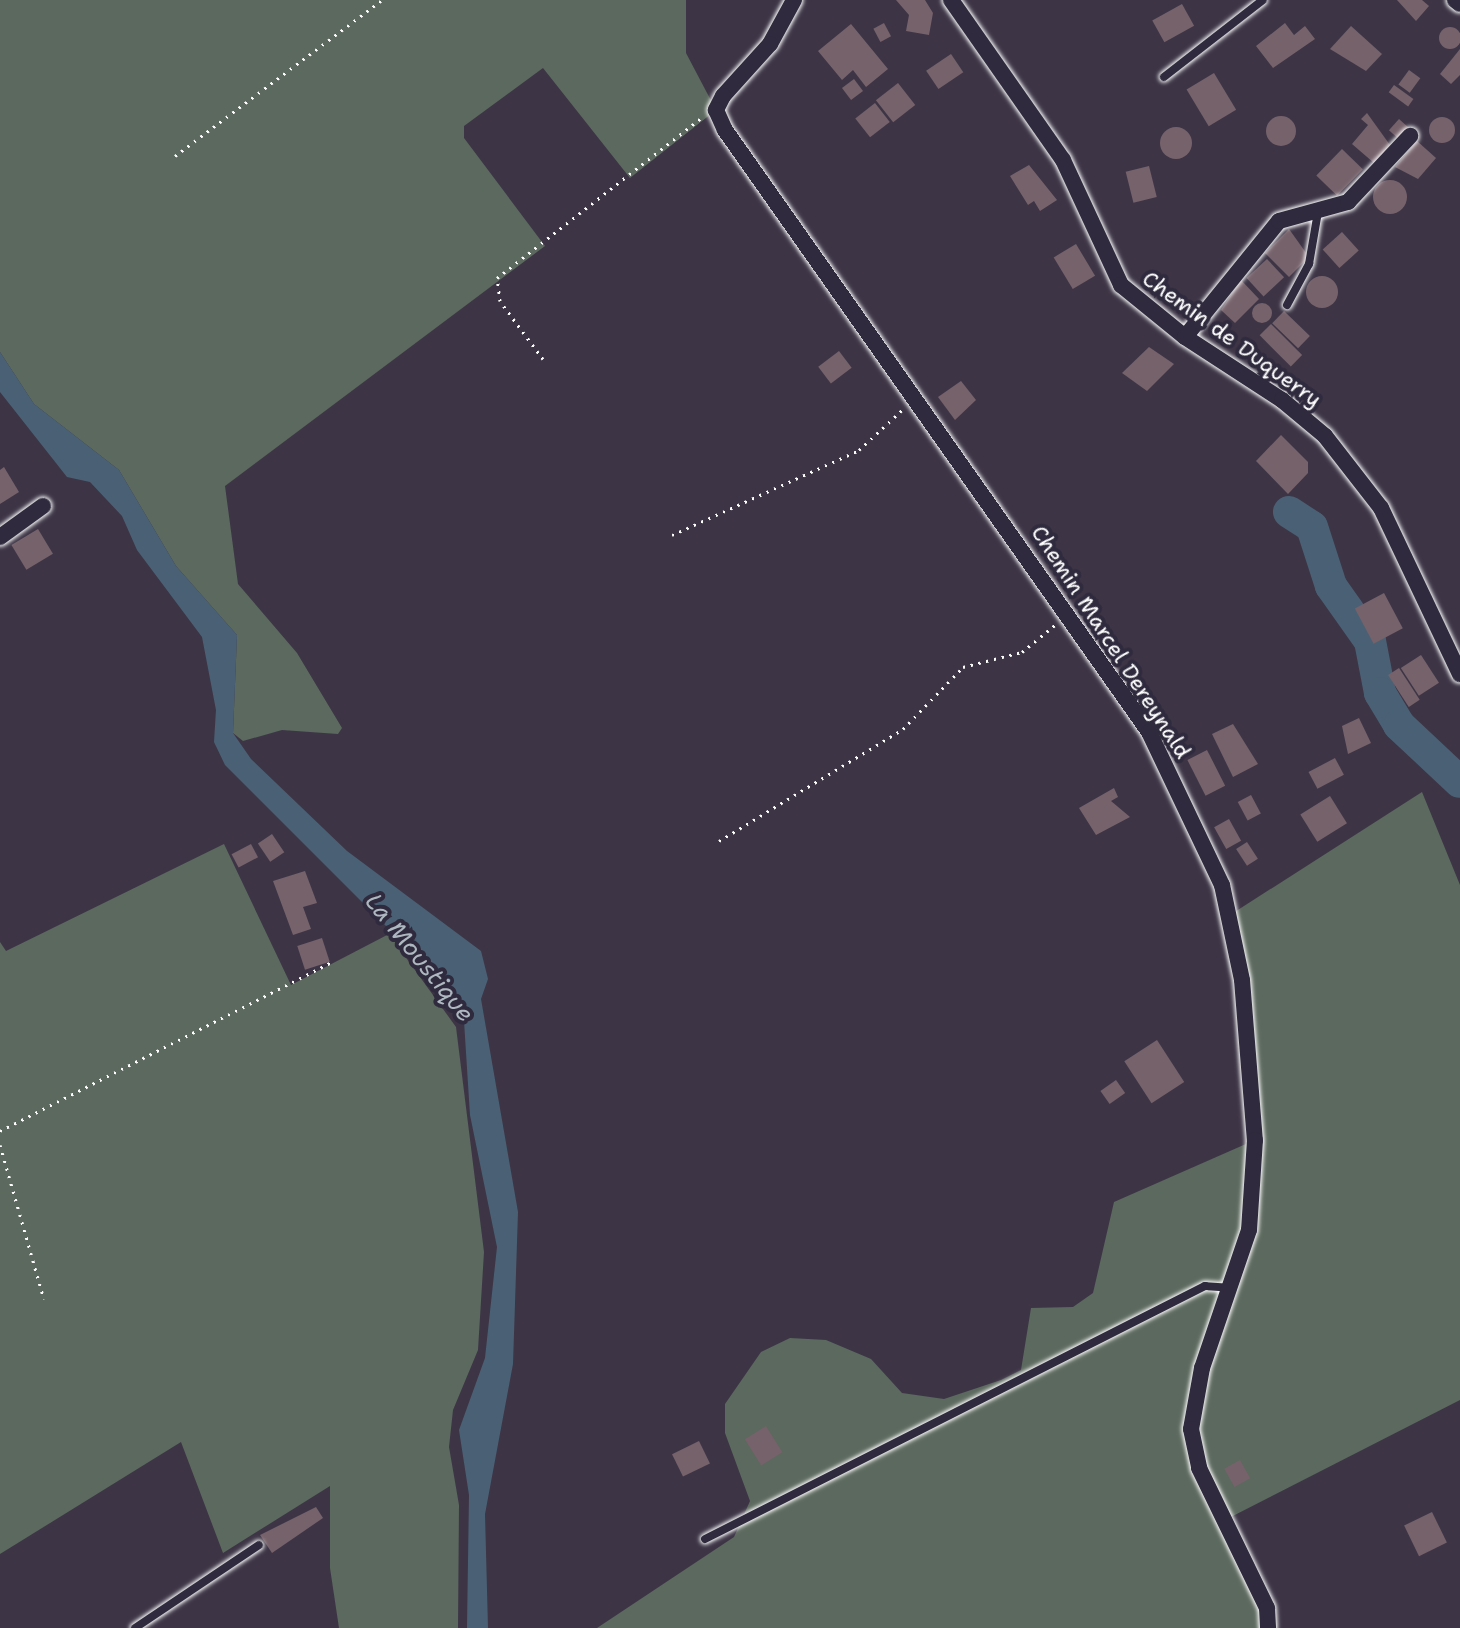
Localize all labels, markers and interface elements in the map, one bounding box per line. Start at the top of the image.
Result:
street label: Chemin de Duquerry [1137,265,1327,413]
street label: Chemin Marcel Dereynald [1026,520,1196,764]
water label: La Moustique [358,888,480,1028]

